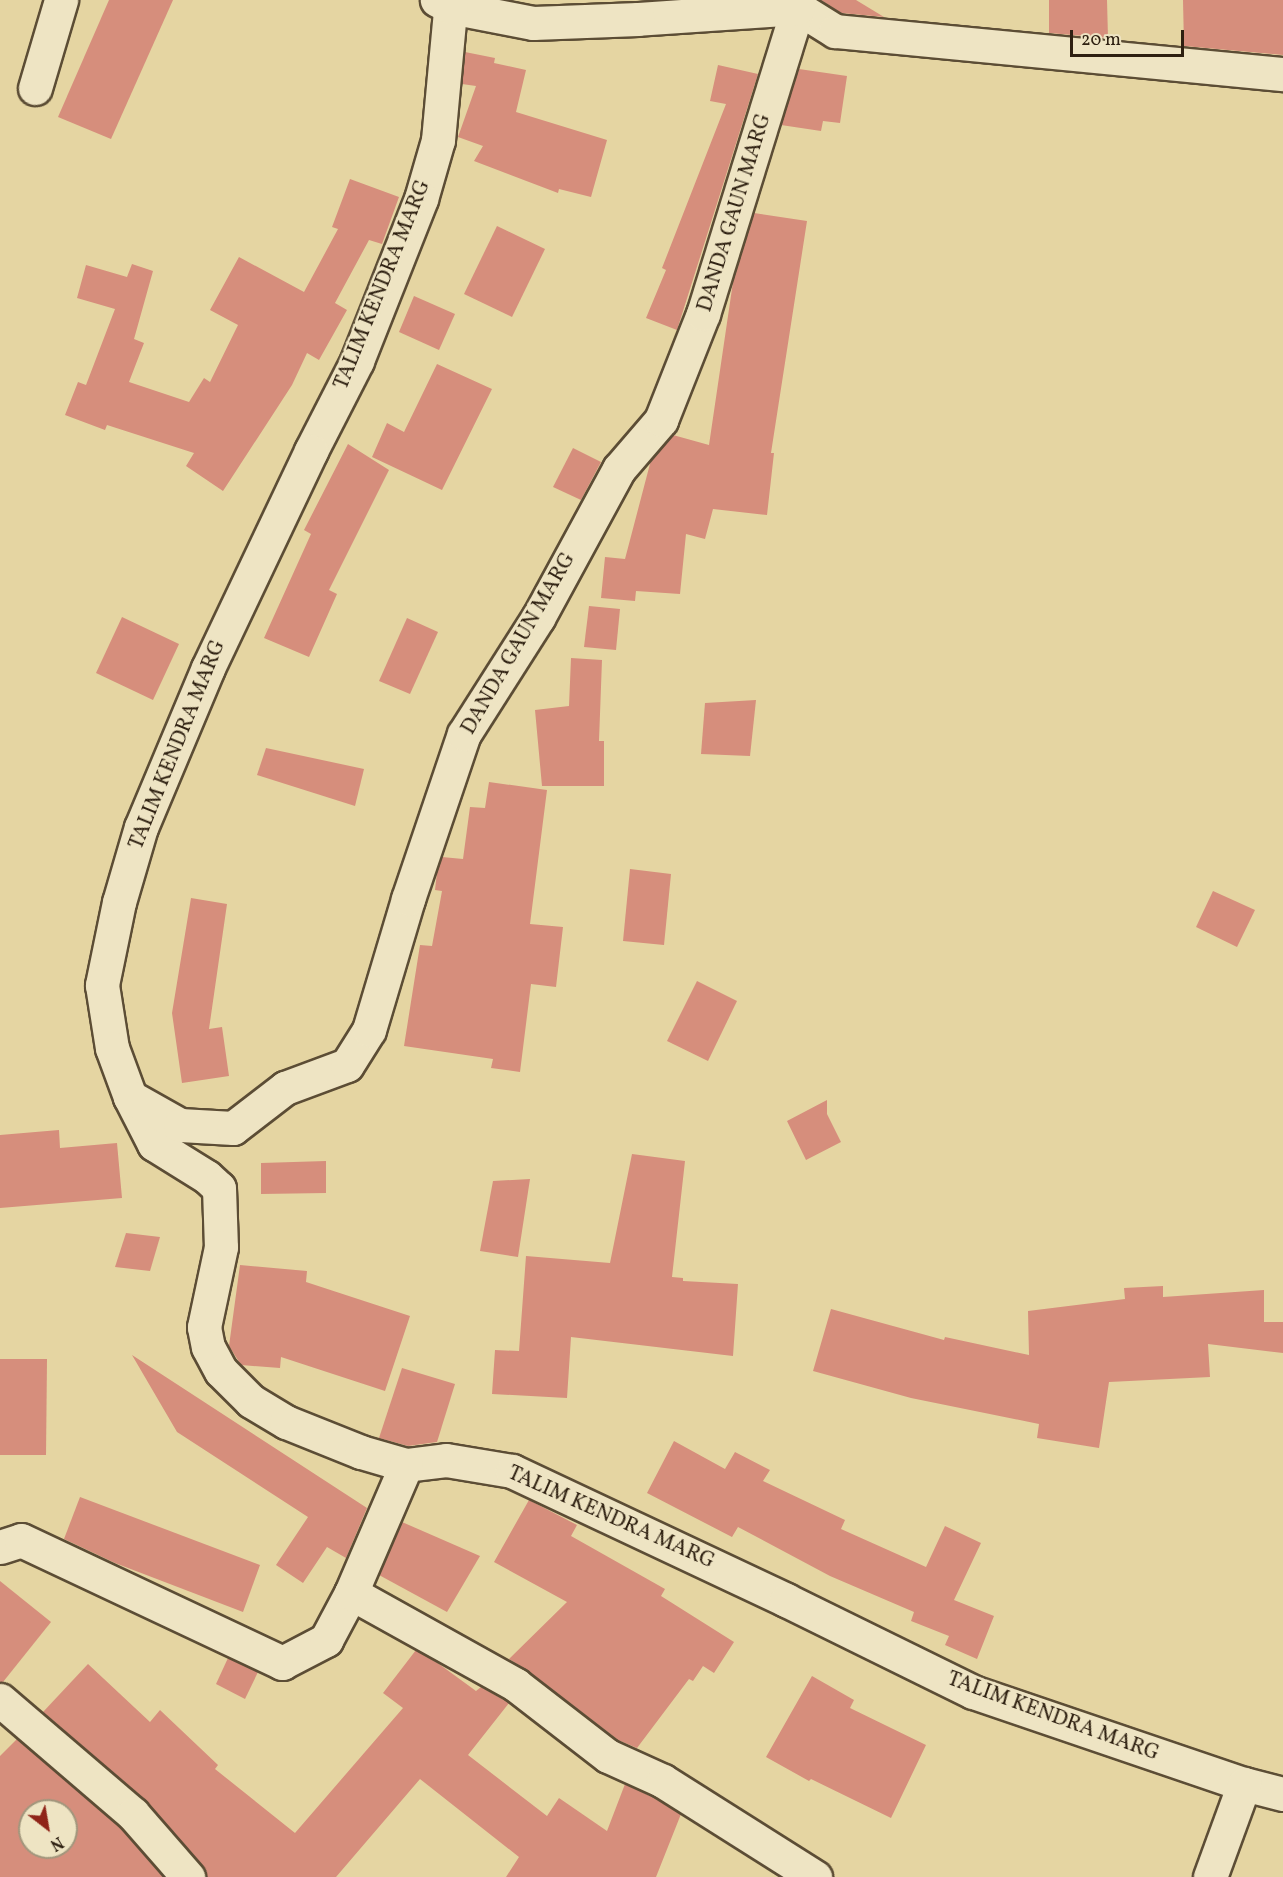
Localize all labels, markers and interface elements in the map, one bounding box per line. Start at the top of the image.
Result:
scale bar [1073,18,1187,56]
text: 20 m [1081,28,1121,53]
street label: DANDA GAUN MARG [693,111,777,315]
street label: TALIM KENDRA MARG [329,177,437,393]
street label: DANDA GAUN MARG [457,549,581,739]
street label: TALIM KENDRA MARG [124,637,232,853]
street label: TALIM KENDRA MARG [504,1461,718,1575]
street label: TALIM KENDRA MARG [944,1667,1162,1767]
north arrow [18,1799,78,1859]
text: N [46,1830,67,1855]

